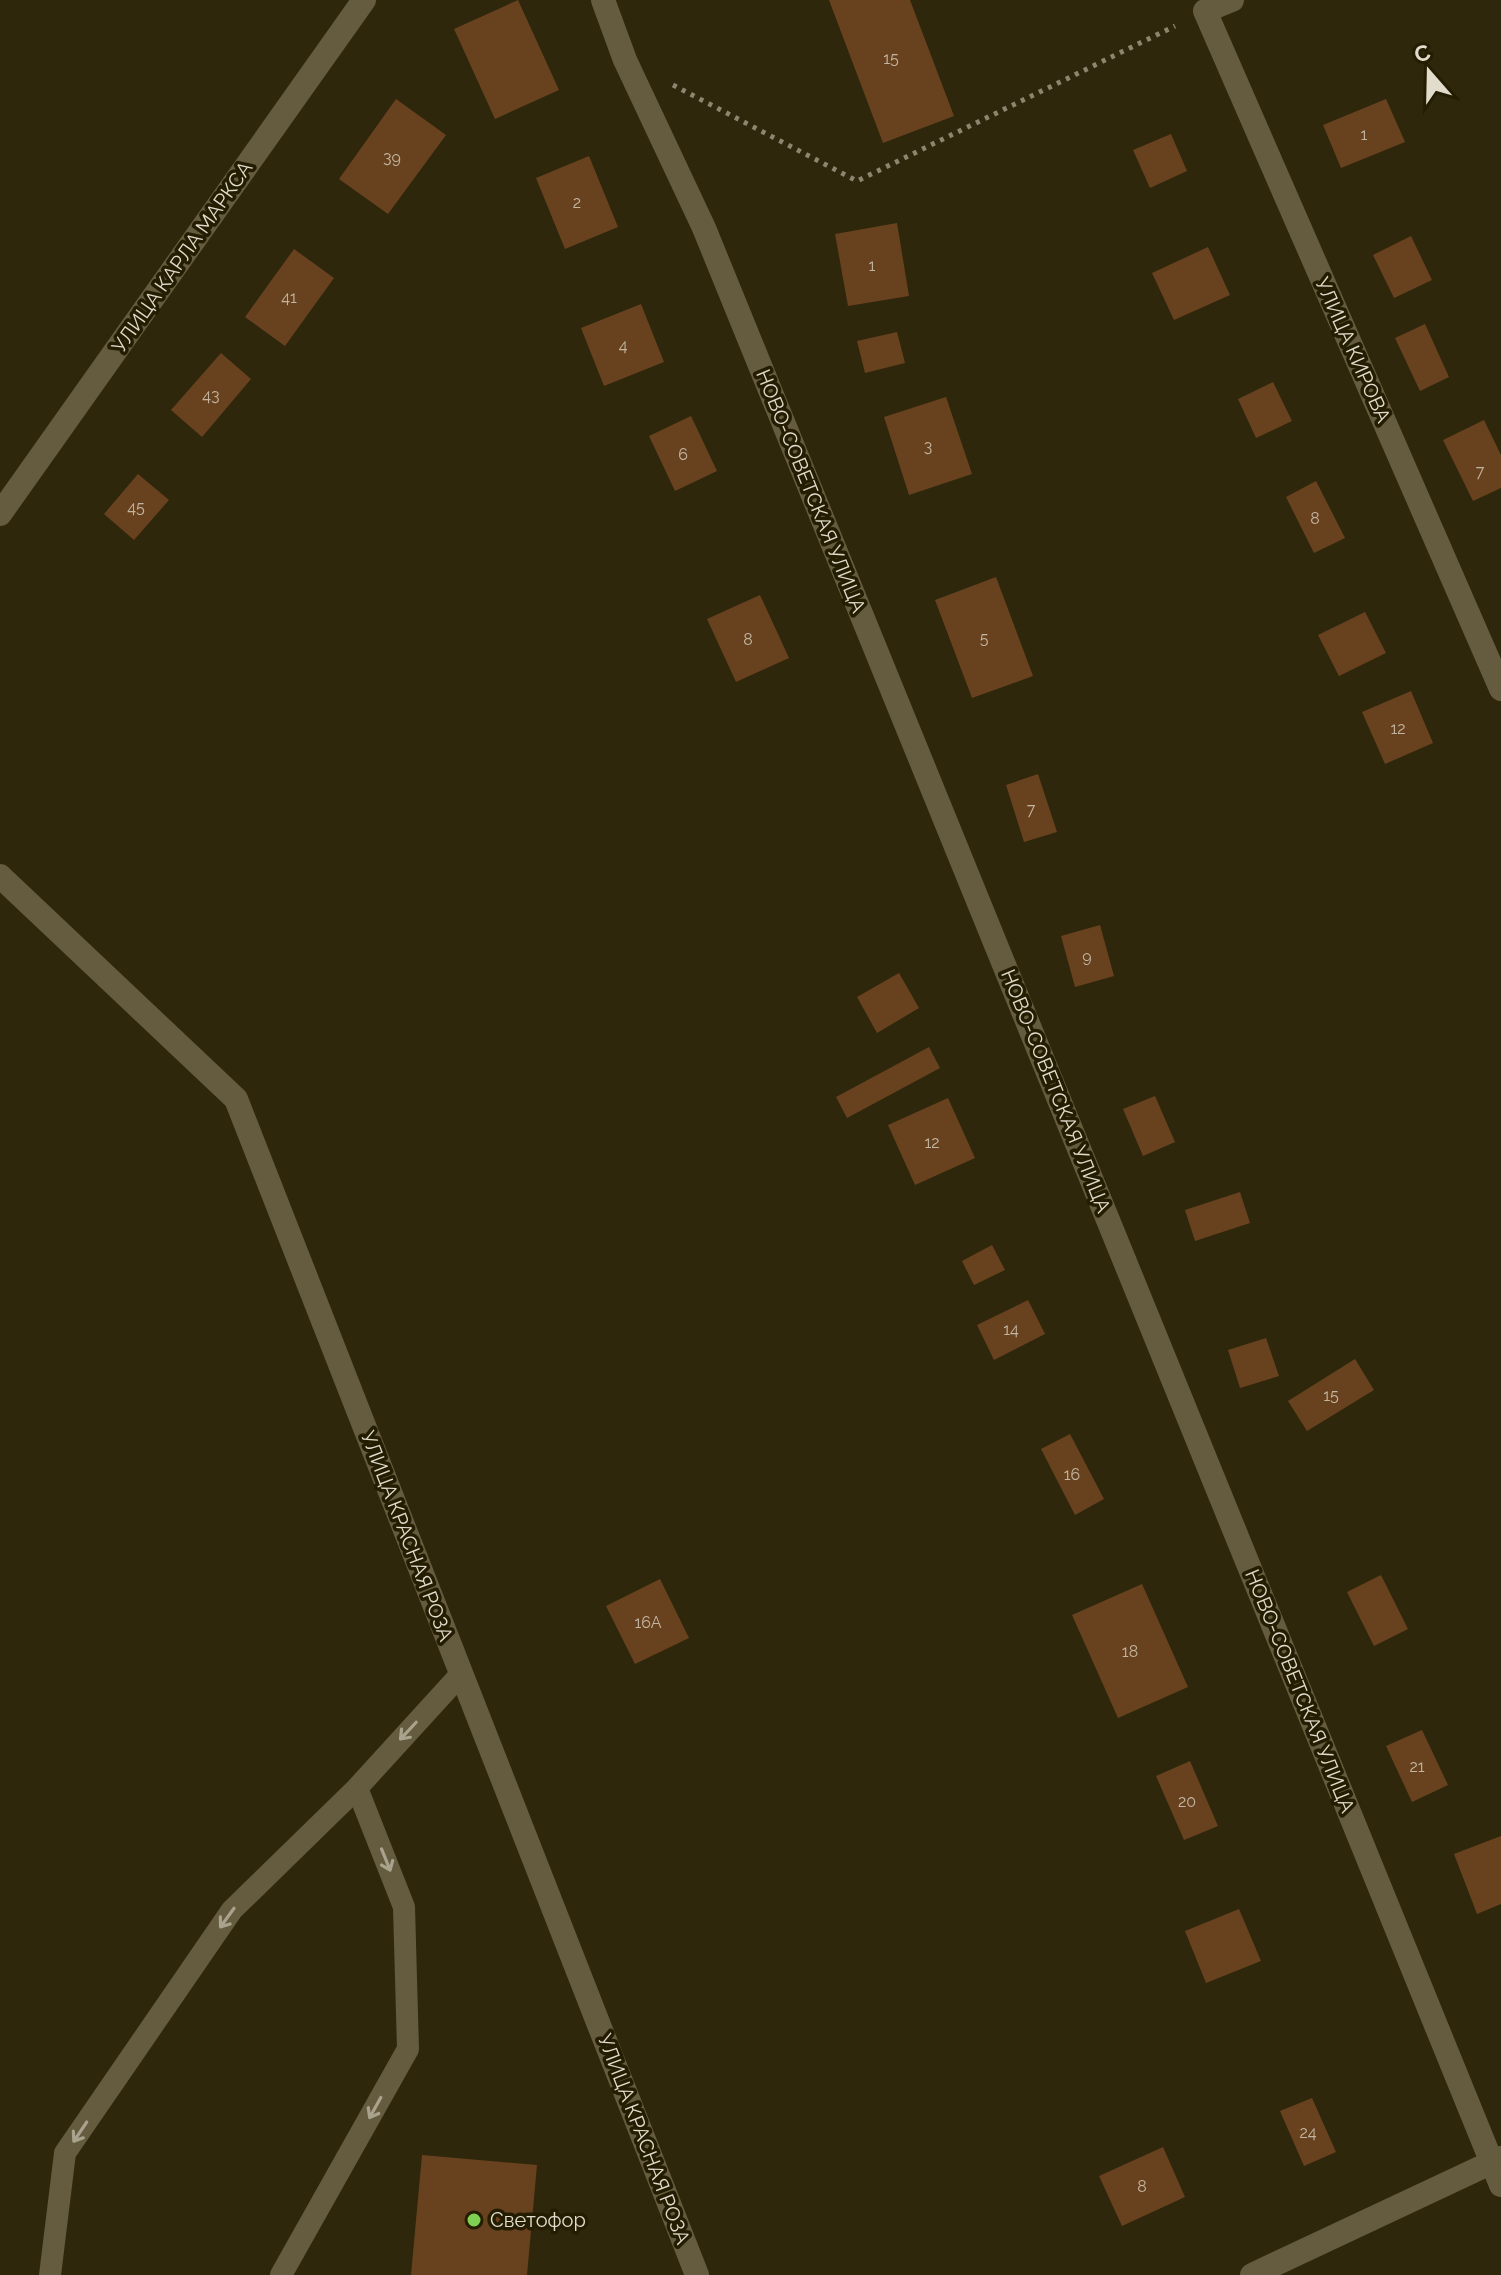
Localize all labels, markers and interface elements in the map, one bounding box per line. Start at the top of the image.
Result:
north arrow [1389,32,1469,112]
text: С [1411,38,1434,68]
house number: 15 [883,49,899,68]
house number: 1 [1361,125,1368,144]
house number: 39 [383,148,401,167]
street label: УЛИЦА КАРЛА МАРКСА [107,156,258,357]
house number: 2 [573,193,581,212]
house number: 1 [869,256,876,275]
street label: УЛИЦА КИРОВА [1310,274,1396,427]
house number: 41 [281,288,297,307]
house number: 4 [619,336,628,355]
street label: НОВО-СОВЕТСКАЯ УЛИЦА [751,366,871,617]
house number: 43 [202,386,220,405]
house number: 3 [924,437,932,456]
house number: 6 [678,445,688,464]
house number: 7 [1476,462,1485,481]
house number: 45 [127,498,145,517]
house number: 8 [1310,509,1320,528]
house number: 5 [980,629,989,648]
house number: 8 [743,630,753,649]
house number: 12 [1390,719,1406,738]
house number: 7 [1027,800,1036,819]
house number: 9 [1082,947,1092,966]
street label: НОВО-СОВЕТСКАЯ УЛИЦА [996,966,1116,1217]
house number: 12 [924,1133,940,1152]
house number: 14 [1003,1320,1019,1339]
house number: 15 [1323,1386,1339,1405]
street label: УЛИЦА КРАСНАЯ РОЗА [356,1427,458,1645]
house number: 16 [1064,1465,1080,1484]
street label: НОВО-СОВЕТСКАЯ УЛИЦА [1240,1566,1360,1817]
house number: 16А [634,1613,662,1632]
house number: 18 [1122,1642,1138,1661]
one-way arrow [400,1721,418,1741]
house number: 21 [1409,1757,1425,1776]
house number: 20 [1178,1792,1196,1811]
one-way arrow [379,1847,394,1872]
one-way arrow [219,1906,236,1928]
street label: УЛИЦА КРАСНАЯ РОЗА [593,2030,695,2248]
one-way arrow [366,2096,382,2119]
one-way arrow [72,2120,88,2142]
house number: 24 [1299,2123,1317,2142]
house number: 8 [1137,2177,1147,2196]
place label: Светофор [490,2208,586,2232]
marker: Светофор [465,2211,483,2229]

